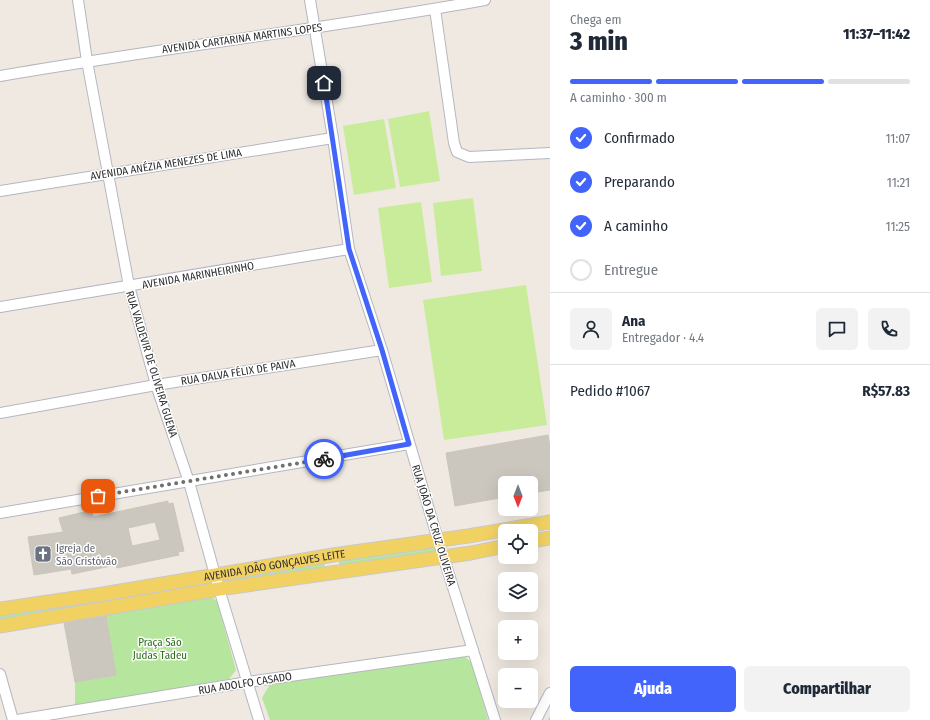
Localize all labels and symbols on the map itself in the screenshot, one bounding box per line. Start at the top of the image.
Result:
street label: AVENIDA CARTARINA MARTINS LOPES [161,21,324,56]
pin [307,66,341,100]
street label: AVENIDA ANÉZIA MENEZES DE LIMA [89,145,243,183]
street label: AVENIDA MARINHEIRINHO [141,259,255,292]
street label: RUA VALDEVIR DE OLIVEIRA GUENA [123,289,180,439]
street label: RUA DALVA FÉLIX DE PAIVA [180,356,296,388]
courier [304,439,344,479]
street label: RUA JOÃO DA CRUZ OLIVEIRA [409,463,458,587]
north arrow [498,476,538,516]
pin [81,479,115,513]
place label: Igreja de São Cristóvão [56,542,117,568]
church icon: Igreja de São Cristóvão [33,544,53,564]
street label: AVENIDA JOÃO GONÇALVES LEITE [203,547,346,584]
park label: Praça São Judas Tadeu [133,636,187,662]
street label: RUA ADOLFO CASADO [197,670,293,697]

